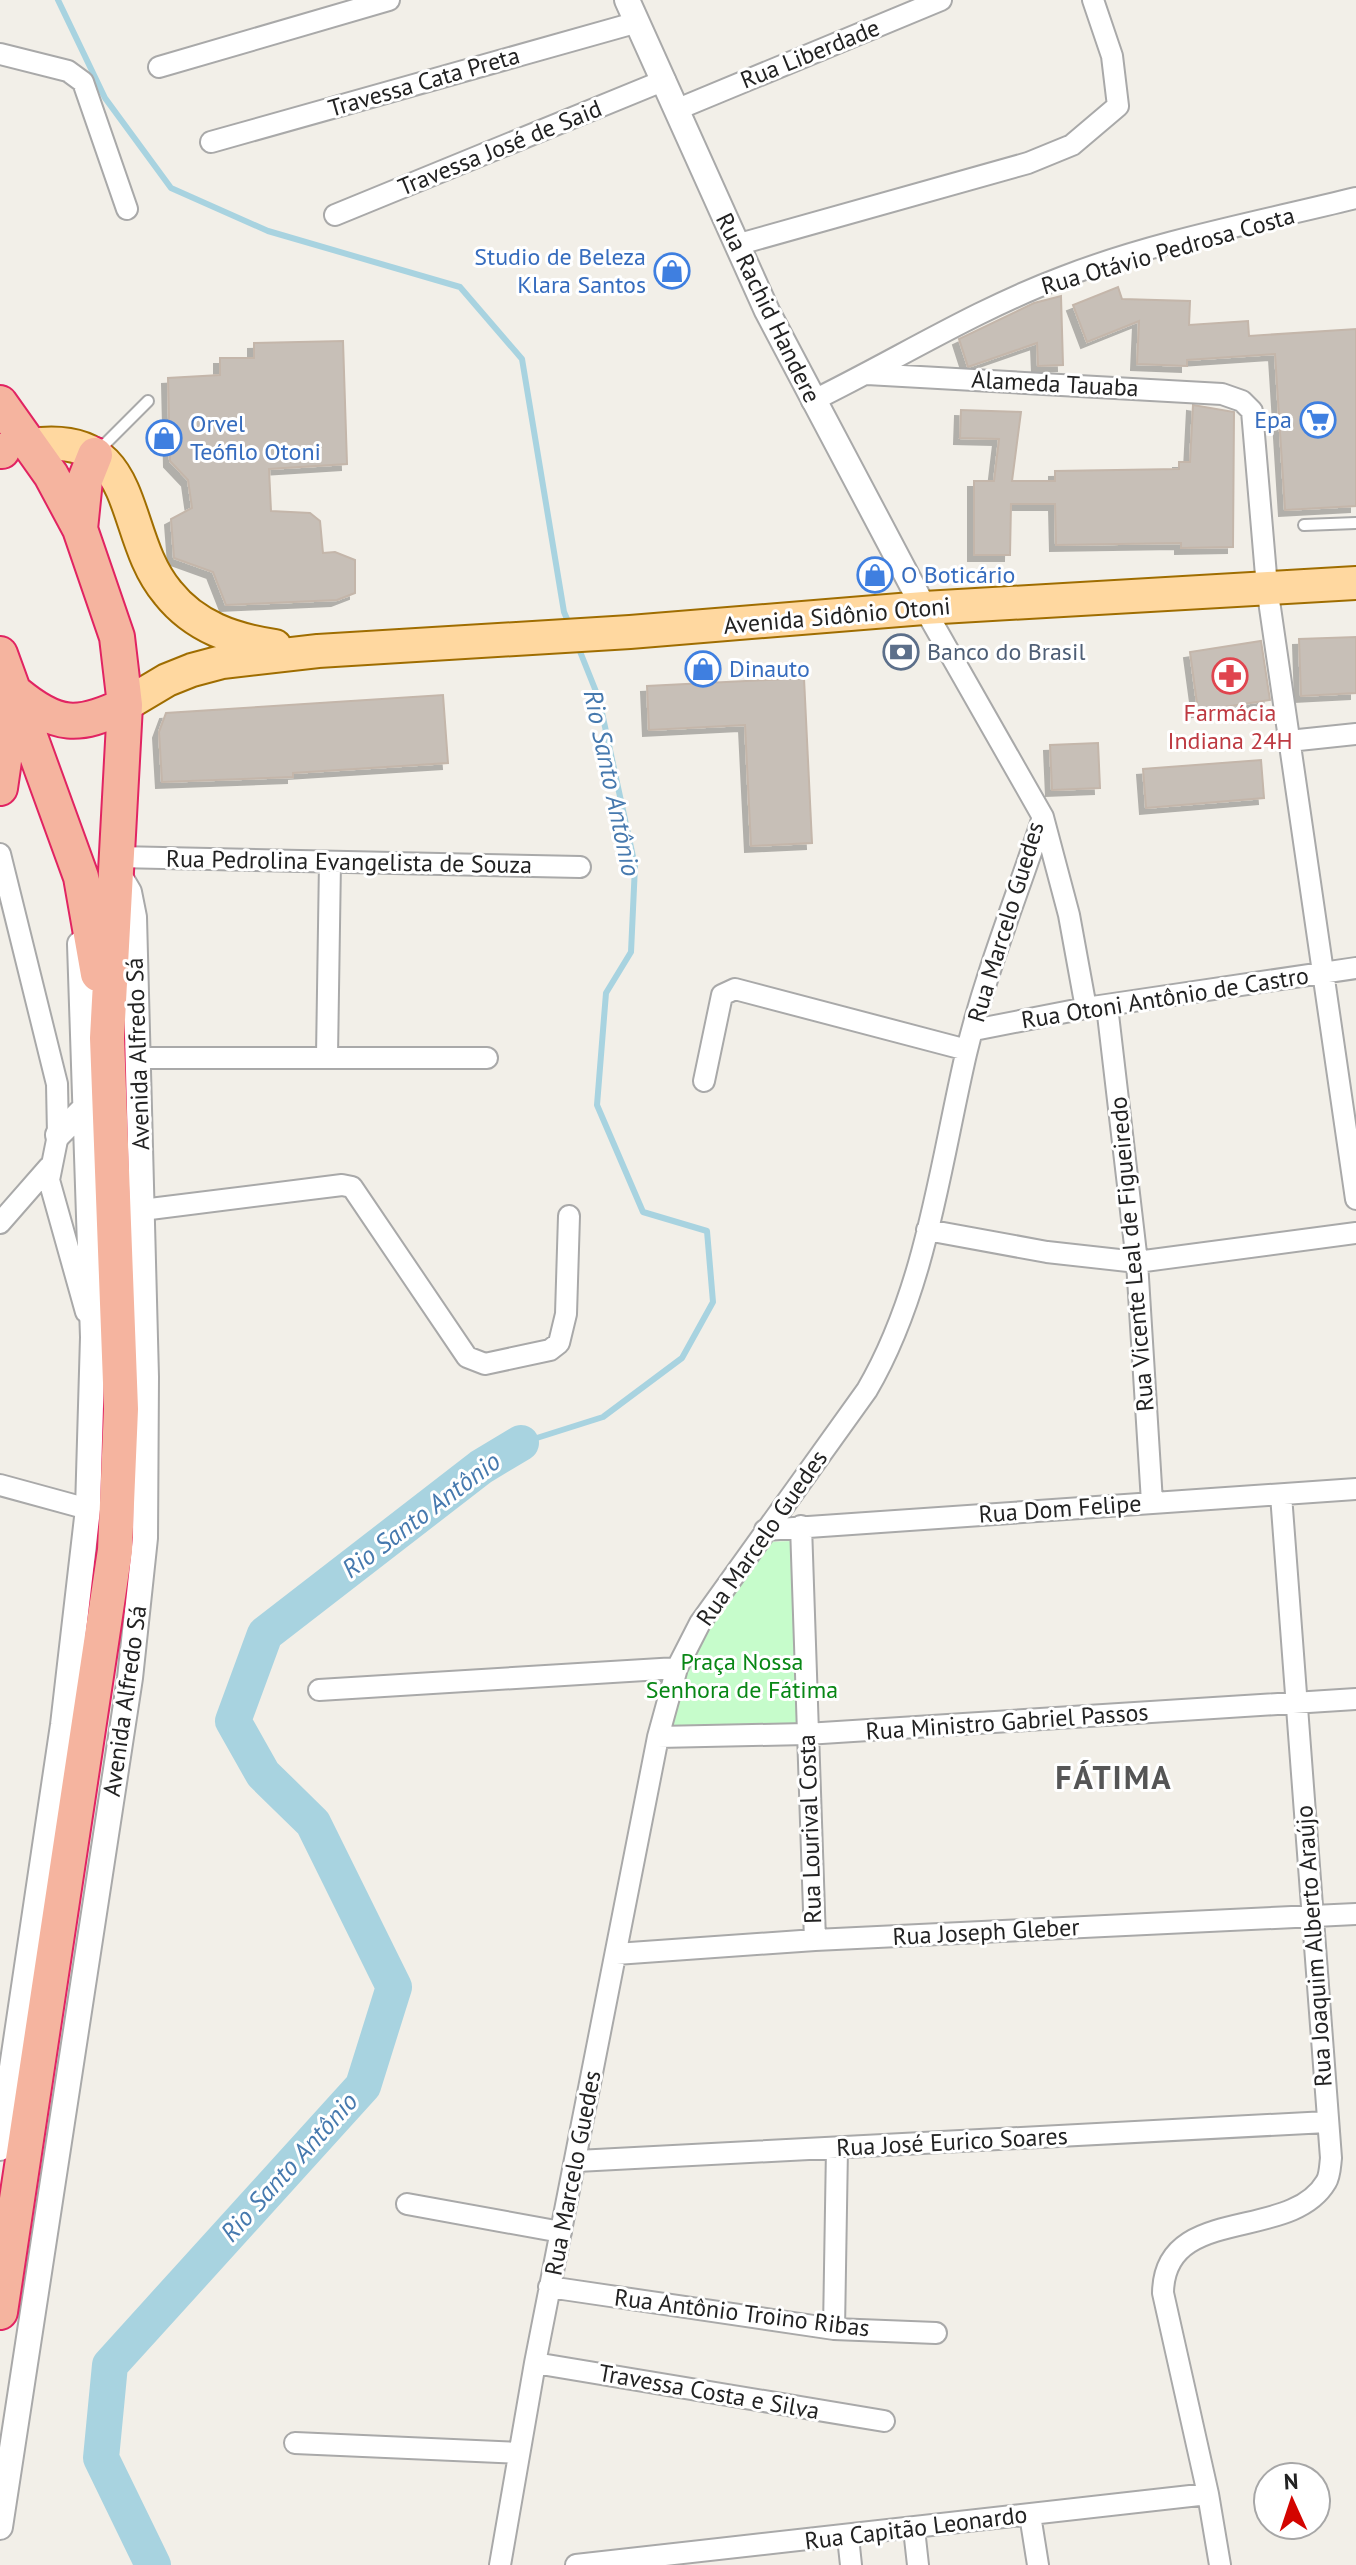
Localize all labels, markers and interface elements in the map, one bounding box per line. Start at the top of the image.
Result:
street label: Rua Liberdade [736,12,884,96]
street label: Travessa Cata Preta [325,39,523,124]
street label: Travessa José de Said [393,93,606,203]
street label: Rua Otávio Pedrosa Costa [1038,200,1298,302]
street label: Rua Rachid Handere [709,208,828,408]
place label: Studio de Beleza Klara Santos [474,241,646,300]
shop icon: Studio de Beleza Klara Santos [653,252,691,290]
street label: Alameda Tauaba [971,364,1139,403]
supermarket icon: Epa [1299,401,1337,439]
place label: Epa [1254,404,1292,435]
place label: Orvel Teófilo Otoni [190,408,321,467]
shop icon: Orvel Teófilo Otoni [145,419,183,457]
shop icon: O Boticário [856,556,894,594]
place label: O Boticário [901,559,1015,590]
street label: Avenida Sidônio Otoni [722,590,952,641]
bank icon: Banco do Brasil [882,633,920,671]
place label: Banco do Brasil [927,636,1085,667]
shop icon: Dinauto [684,650,722,688]
place label: Dinauto [729,653,810,684]
pharmacy icon: Farmácia Indiana 24H [1211,657,1249,695]
water label: Rio Santo Antônio [577,687,648,879]
place label: Farmácia Indiana 24H [1167,697,1293,756]
street label: Rua Marcelo Guedes [960,818,1051,1026]
street label: Rua Pedrolina Evangelista de Souza [166,843,532,880]
street label: Avenida Alfredo Sá [119,957,156,1151]
street label: Rua Otoni Antônio de Castro [1019,959,1311,1036]
street label: Rua Vicente Leal de Figueiredo [1102,1095,1161,1413]
water label: Rio Santo Antônio [335,1444,506,1585]
street label: Rua Marcelo Guedes [689,1444,834,1632]
street label: Rua Dom Felipe [978,1487,1142,1530]
street label: Avenida Alfredo Sá [96,1603,153,1798]
park label: Praça Nossa Senhora de Fátima [646,1646,838,1705]
street label: Rua Ministro Gabriel Passos [865,1696,1149,1747]
street label: Rua Lourival Costa [791,1734,828,1924]
district label: FÁTIMA [1055,1756,1173,1798]
street label: Rua Joaquim Alberto Araújo [1288,1804,1339,2088]
street label: Rua Joseph Gleber [892,1911,1080,1952]
street label: Rua Marcelo Guedes [537,2068,608,2278]
water label: Rio Santo Antônio [213,2085,364,2248]
street label: Rua José Eurico Soares [835,2120,1069,2163]
street label: Rua Antônio Troino Ribas [613,2281,871,2344]
street label: Travessa Costa e Silva [596,2357,822,2426]
north arrow [1252,2461,1332,2541]
text: N [1283,2467,1299,2495]
street label: Rua Capitão Leonardo [803,2498,1029,2557]

